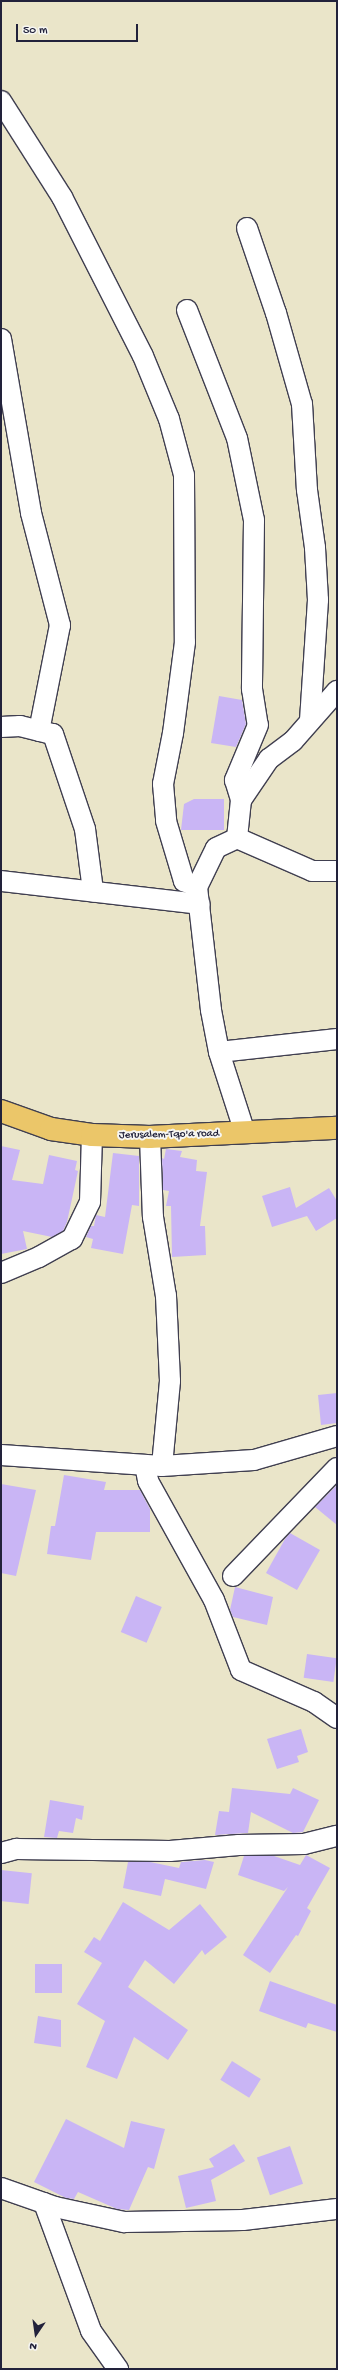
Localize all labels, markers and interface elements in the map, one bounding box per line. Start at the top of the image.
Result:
scale bar [18,16,140,42]
text: 50 m [23,24,48,38]
street label: Jerusalem-Tqo'a road [119,1128,219,1142]
north arrow [16,2314,56,2354]
text: N [28,2339,38,2352]

